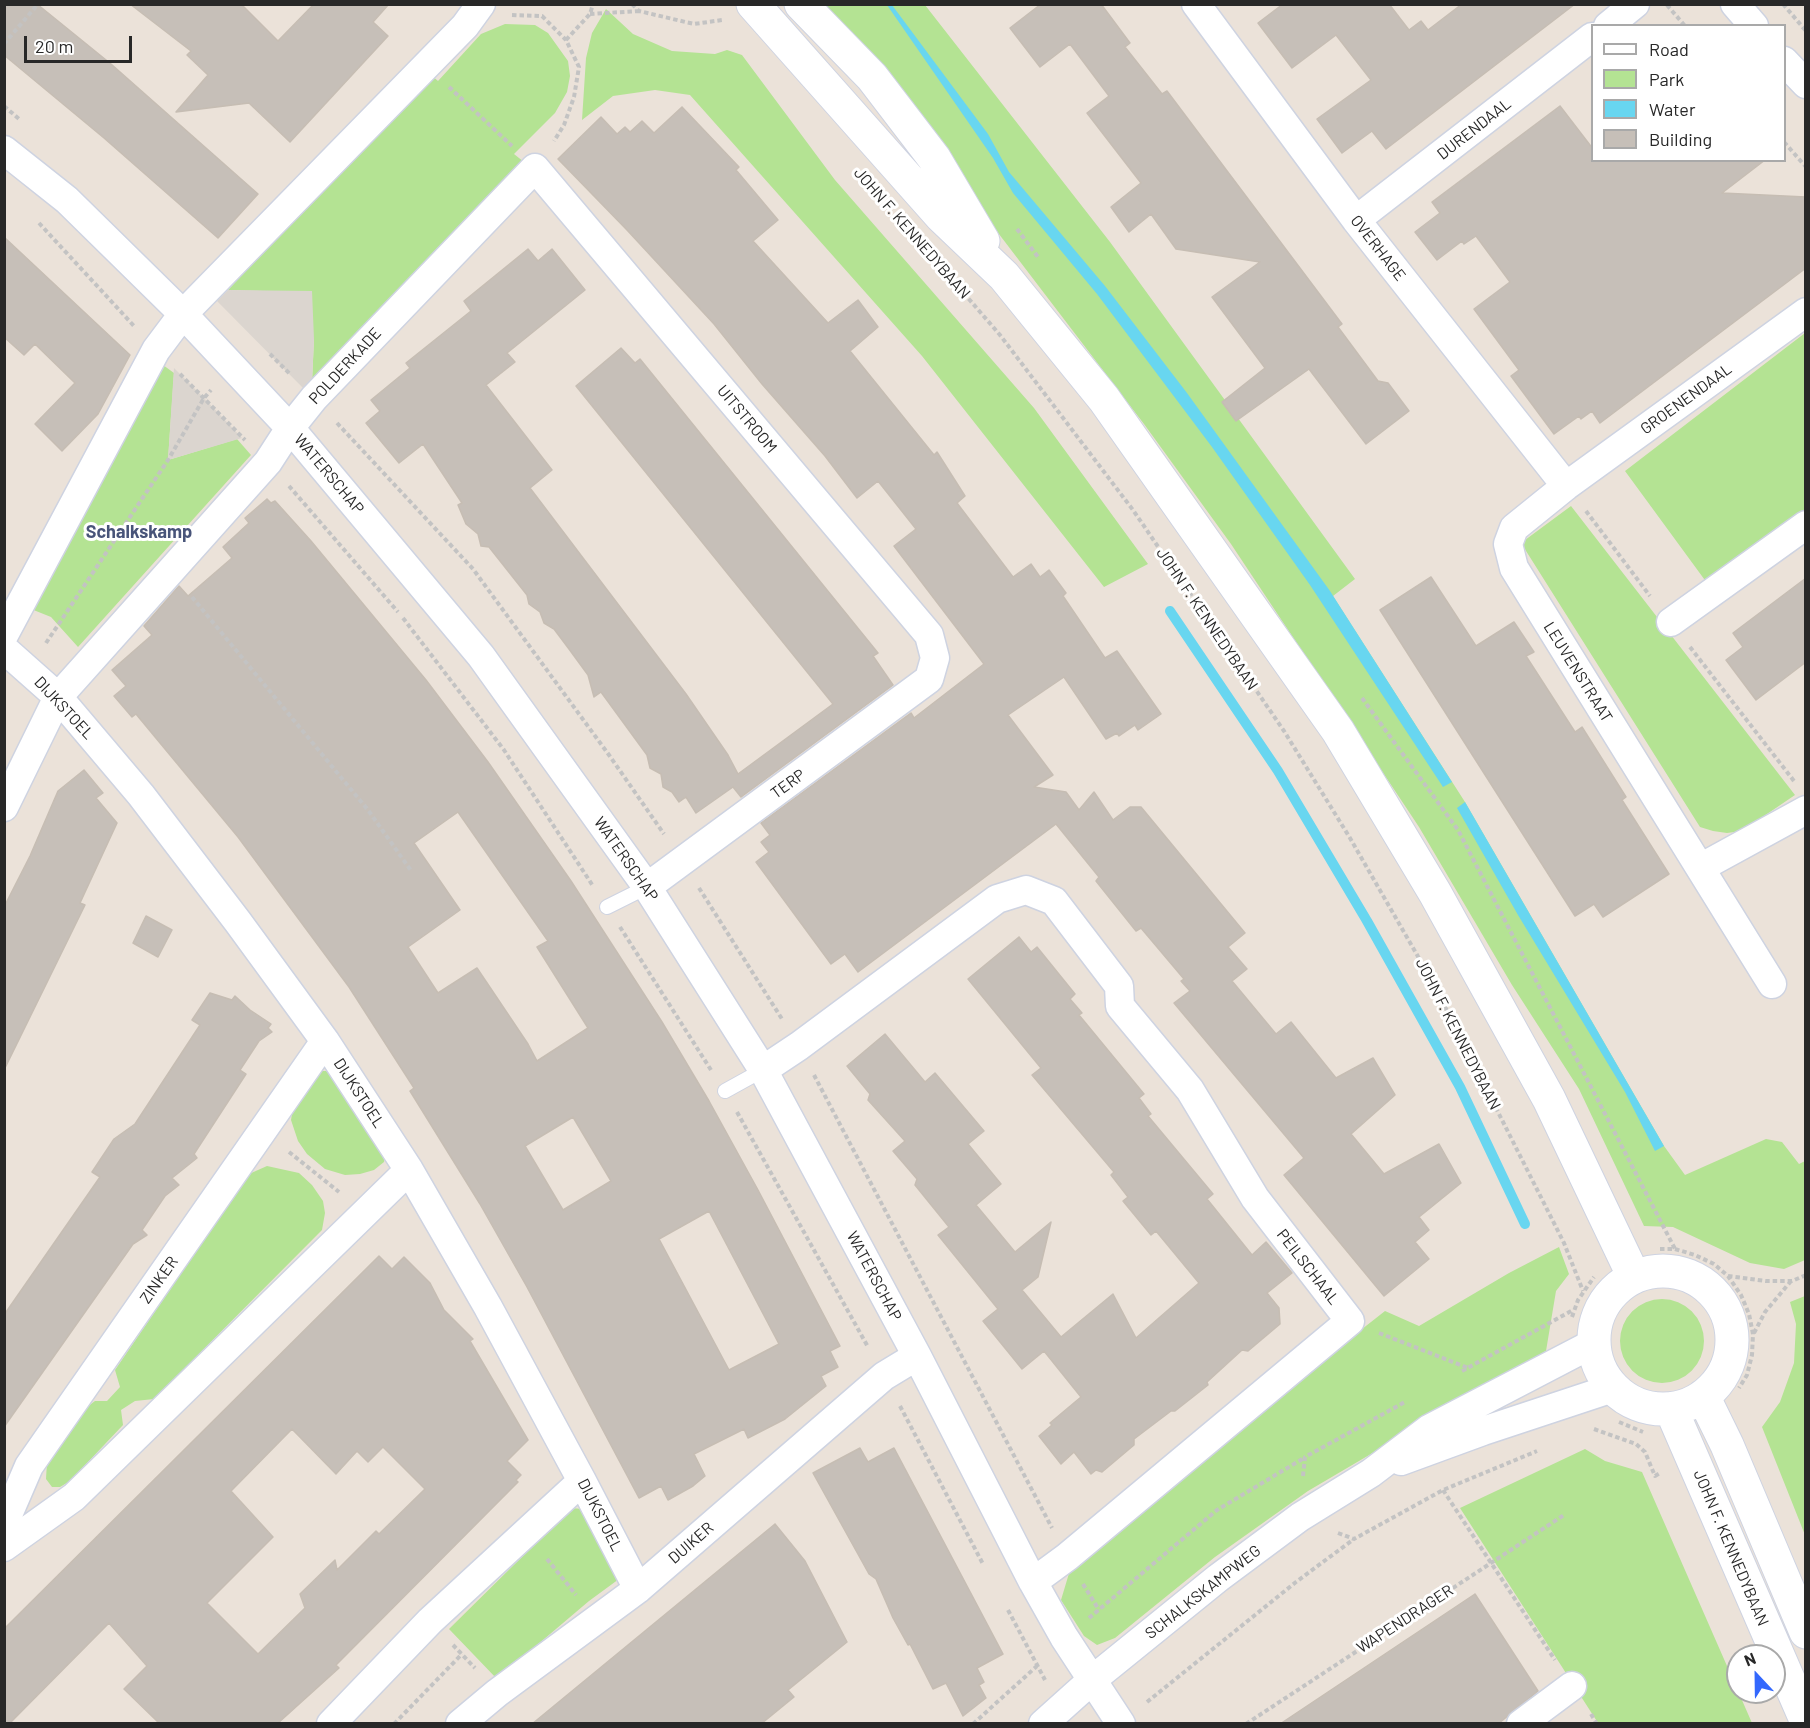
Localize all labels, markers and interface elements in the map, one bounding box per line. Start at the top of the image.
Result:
scale bar [27,24,135,62]
legend [1591,24,1786,162]
text: 20 m [35,35,73,57]
text: Road [1649,38,1689,60]
text: Park [1649,68,1684,90]
street label: DURENDAAL [1433,94,1515,164]
text: Water [1649,98,1696,120]
text: Building [1649,128,1712,150]
street label: JOHN F. KENNEDYBAAN [850,163,974,303]
street label: OVERHAGE [1346,211,1410,285]
street label: POLDERKADE [305,324,385,408]
street label: GROENENDAAL [1637,359,1735,439]
street label: UITSTROOM [713,381,781,457]
street label: WATERSCHAP [290,430,368,518]
district label: Schalkskamp [86,521,192,543]
street label: JOHN F. KENNEDYBAAN [1152,544,1262,694]
street label: LEUVENSTRAAT [1539,618,1617,726]
street label: DIJKSTOEL [30,673,98,743]
street label: TERP [767,765,809,803]
street label: WATERSCHAP [590,813,662,905]
street label: JOHN F. KENNEDYBAAN [1411,955,1505,1113]
street label: DIJKSTOEL [329,1055,389,1131]
street label: PEILSCHAAL [1273,1225,1343,1309]
street label: WATERSCHAP [842,1228,906,1324]
street label: ZINKER [136,1253,182,1307]
street label: JOHN F. KENNEDYBAAN [1689,1467,1773,1629]
street label: DIJKSTOEL [574,1475,626,1555]
street label: DUIKER [664,1518,718,1568]
street label: SCHALKSKAMPWEG [1141,1541,1265,1643]
street label: WAPENDRAGER [1353,1581,1457,1657]
north arrow [1726,1644,1786,1704]
text: N [1741,1648,1758,1670]

